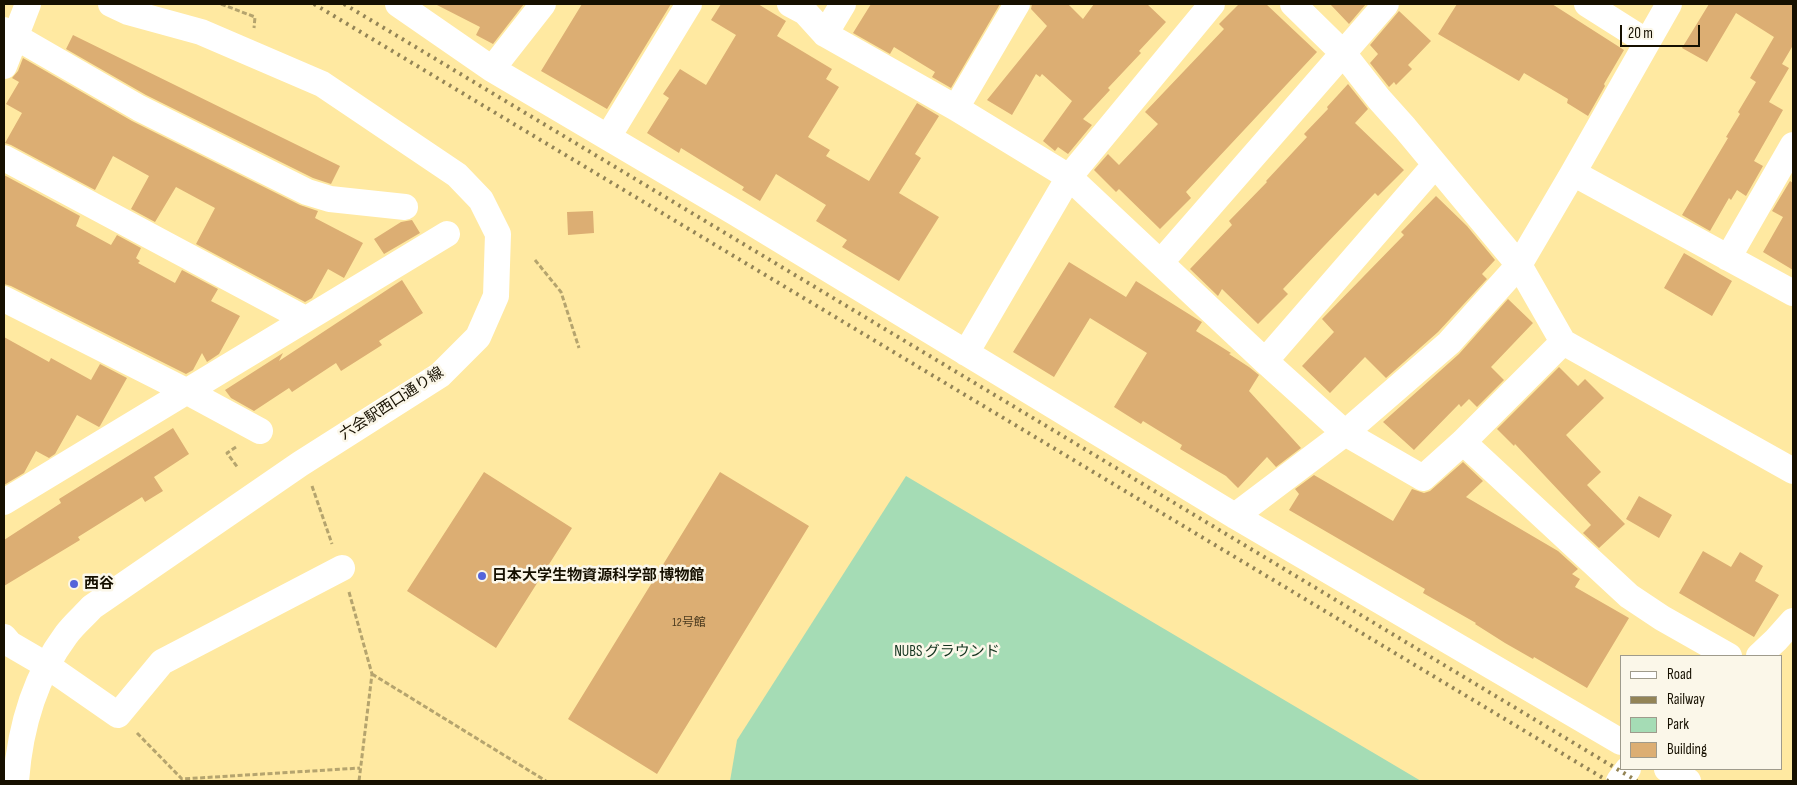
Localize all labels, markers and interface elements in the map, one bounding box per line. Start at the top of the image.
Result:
scale bar [1622,15,1702,47]
text: 20 m [1628,24,1653,43]
street label: 六会駅西口通り線 [337,364,447,444]
place label: 日本大学生物資源科学部 博物館 [492,567,704,585]
marker: 日本大学生物資源科学部 博物館 [476,570,488,582]
place label: 西谷 [84,575,114,593]
marker: 西谷 [68,578,80,590]
house number: 12号館 [672,616,706,630]
park label: NUBS グラウンド [894,643,1000,661]
legend [1620,655,1782,770]
text: Road [1667,665,1692,684]
text: Railway [1667,690,1705,709]
text: Park [1667,715,1689,734]
text: Building [1667,740,1707,759]

